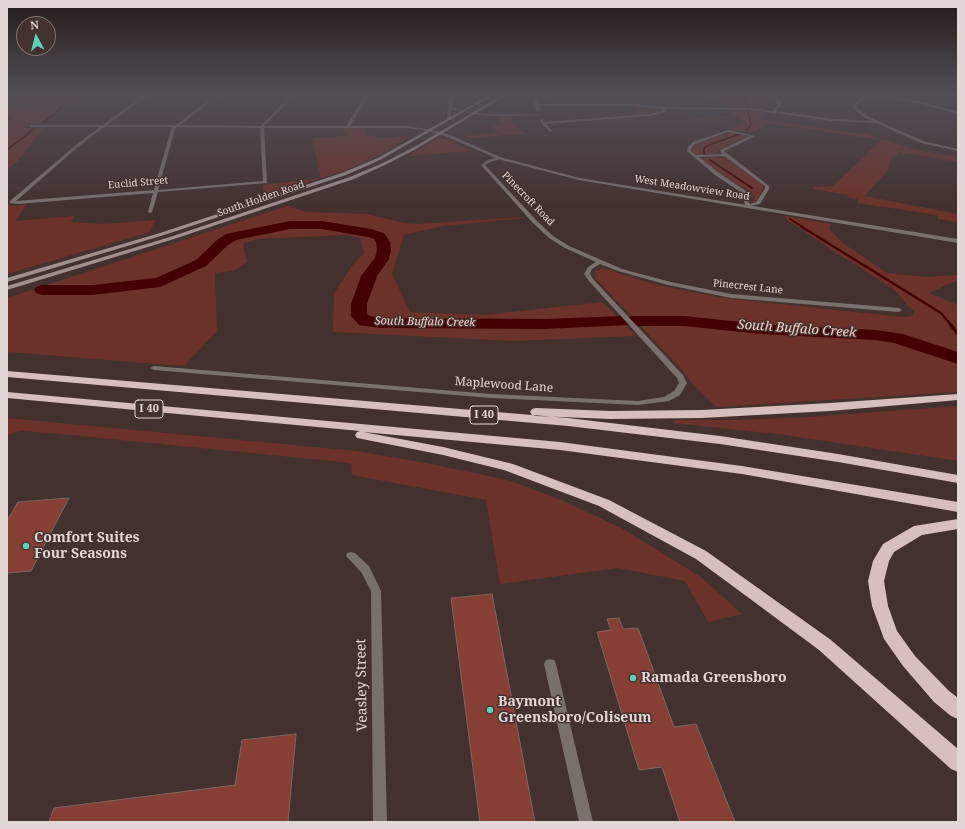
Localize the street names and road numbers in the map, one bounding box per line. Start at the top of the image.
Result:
street label: Pinecroft Road [499,170,557,228]
street label: West Meadowview Road [634,173,750,203]
street label: Euclid Street [107,174,169,192]
street label: South Holden Road [216,178,306,220]
street label: Pinecrest Lane [712,277,784,297]
street label: Maplewood Lane [454,374,554,396]
road number: I 40 [135,400,163,418]
road number: I 40 [470,406,498,424]
street label: Veasley Street [353,638,371,732]

